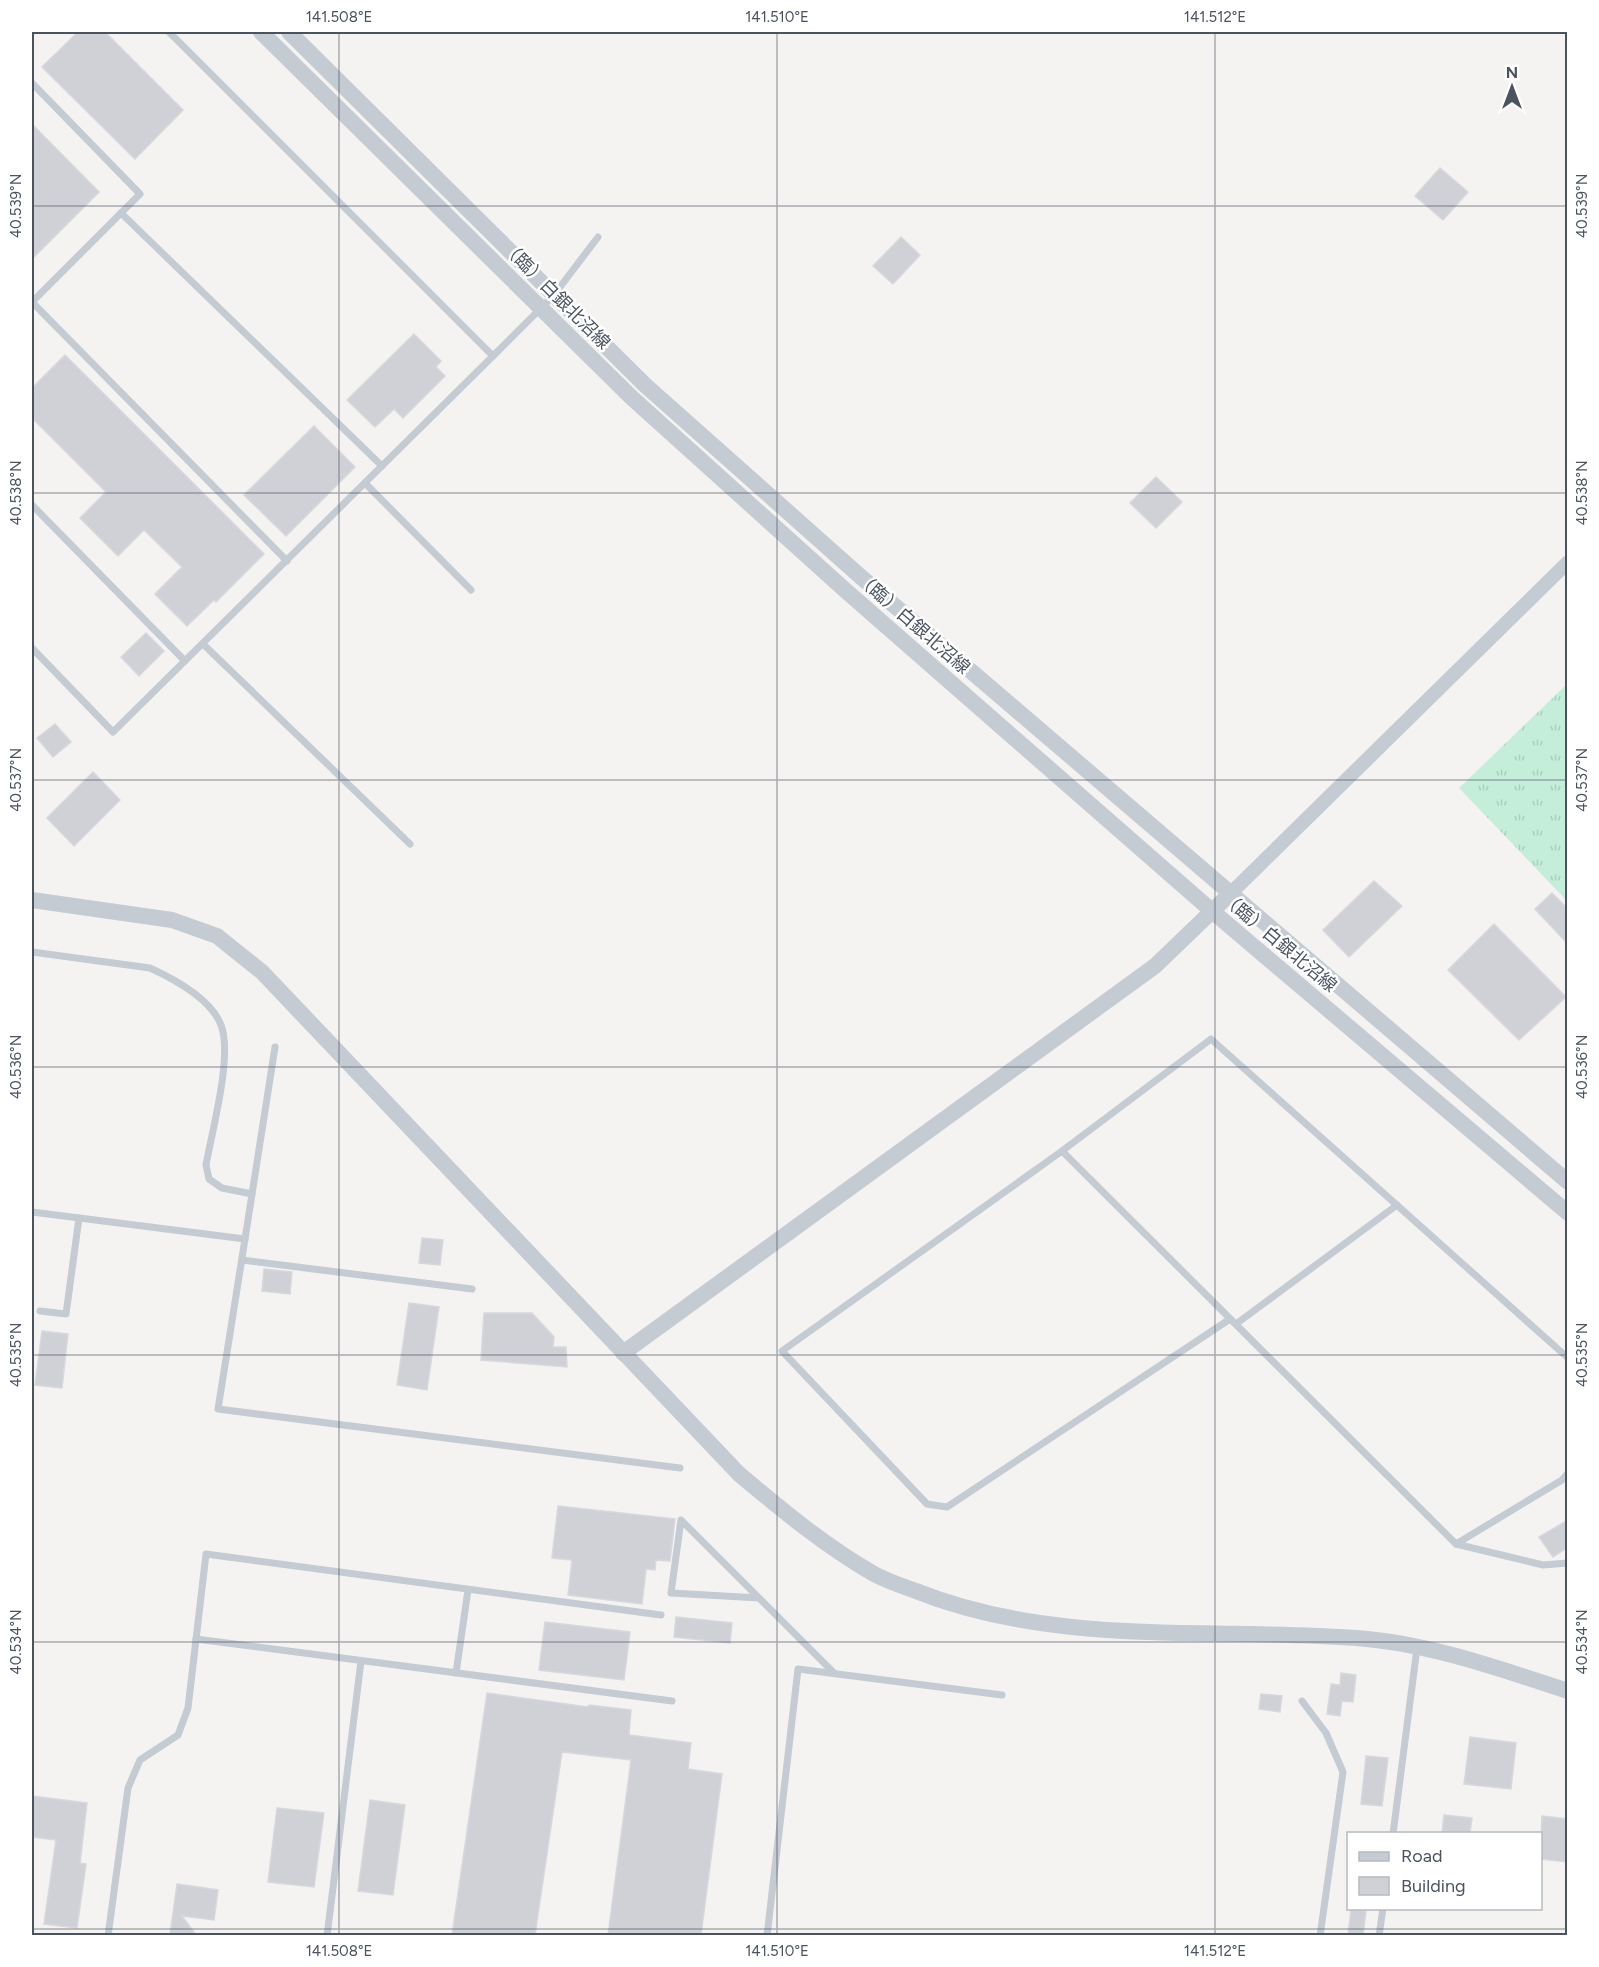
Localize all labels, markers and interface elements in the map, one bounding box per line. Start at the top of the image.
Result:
text: 141.508°E [306,8,372,26]
text: 141.510°E [745,8,809,26]
text: 141.512°E [1184,8,1246,26]
north arrow [1482,57,1542,117]
text: N [1506,63,1518,82]
text: 40.539°N [7,174,25,238]
text: 40.539°N [1573,174,1591,238]
street label: （臨）白銀北沼線 [497,236,615,354]
text: 40.538°N [7,460,25,526]
text: 40.538°N [1573,460,1591,526]
street label: （臨）白銀北沼線 [851,567,975,679]
text: 40.537°N [7,748,25,812]
text: 40.537°N [1573,748,1591,812]
street label: （臨）白銀北沼線 [1217,887,1341,997]
text: 40.536°N [7,1035,25,1099]
text: 40.536°N [1573,1035,1591,1099]
text: 40.535°N [7,1323,25,1387]
text: 40.535°N [1573,1323,1591,1387]
text: 40.534°N [7,1609,25,1675]
text: 40.534°N [1573,1609,1591,1675]
legend [1347,1832,1542,1910]
text: Road [1401,1845,1442,1867]
text: Building [1401,1875,1466,1897]
text: 141.508°E [306,1942,372,1960]
text: 141.510°E [745,1942,809,1960]
text: 141.512°E [1184,1942,1246,1960]

